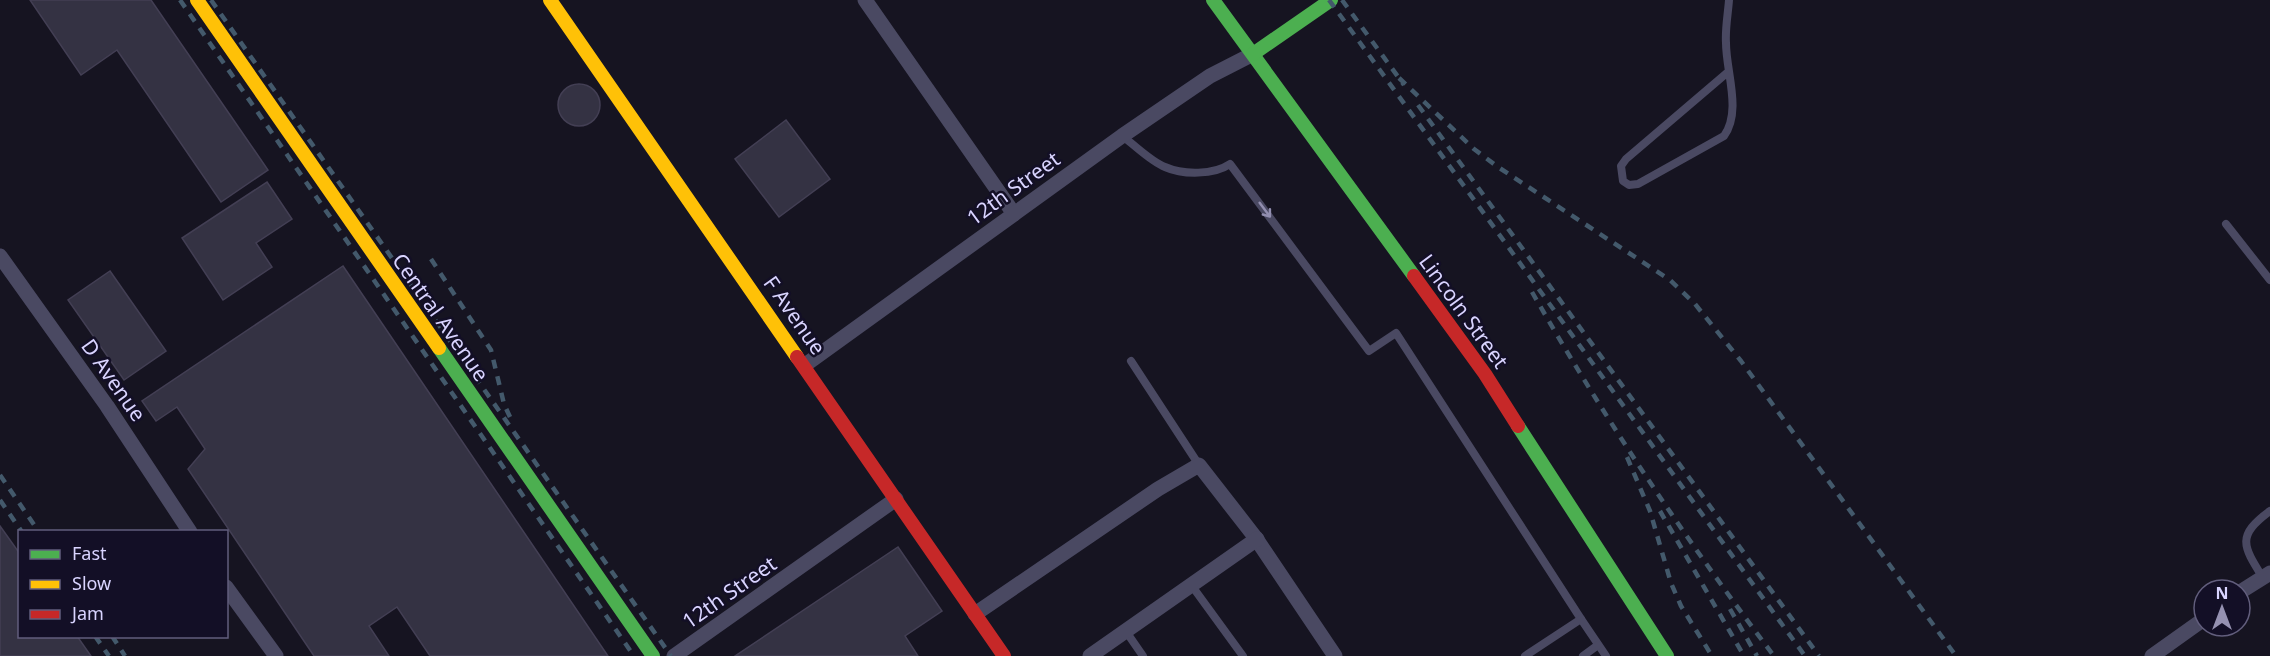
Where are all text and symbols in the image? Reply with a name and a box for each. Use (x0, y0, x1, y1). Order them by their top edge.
street label: 12th Street (961, 144, 1066, 231)
one-way arrow (1258, 202, 1271, 218)
street label: Central Avenue (386, 247, 496, 387)
street label: Lincoln Street (1413, 248, 1515, 374)
street label: F Avenue (758, 270, 832, 360)
street label: D Avenue (75, 333, 153, 427)
legend (18, 530, 228, 638)
text: Fast (72, 541, 107, 565)
street label: 12th Street (676, 549, 782, 635)
text: Slow (72, 571, 111, 595)
north arrow (2192, 578, 2252, 638)
text: N (2215, 582, 2229, 604)
text: Jam (70, 601, 104, 625)

